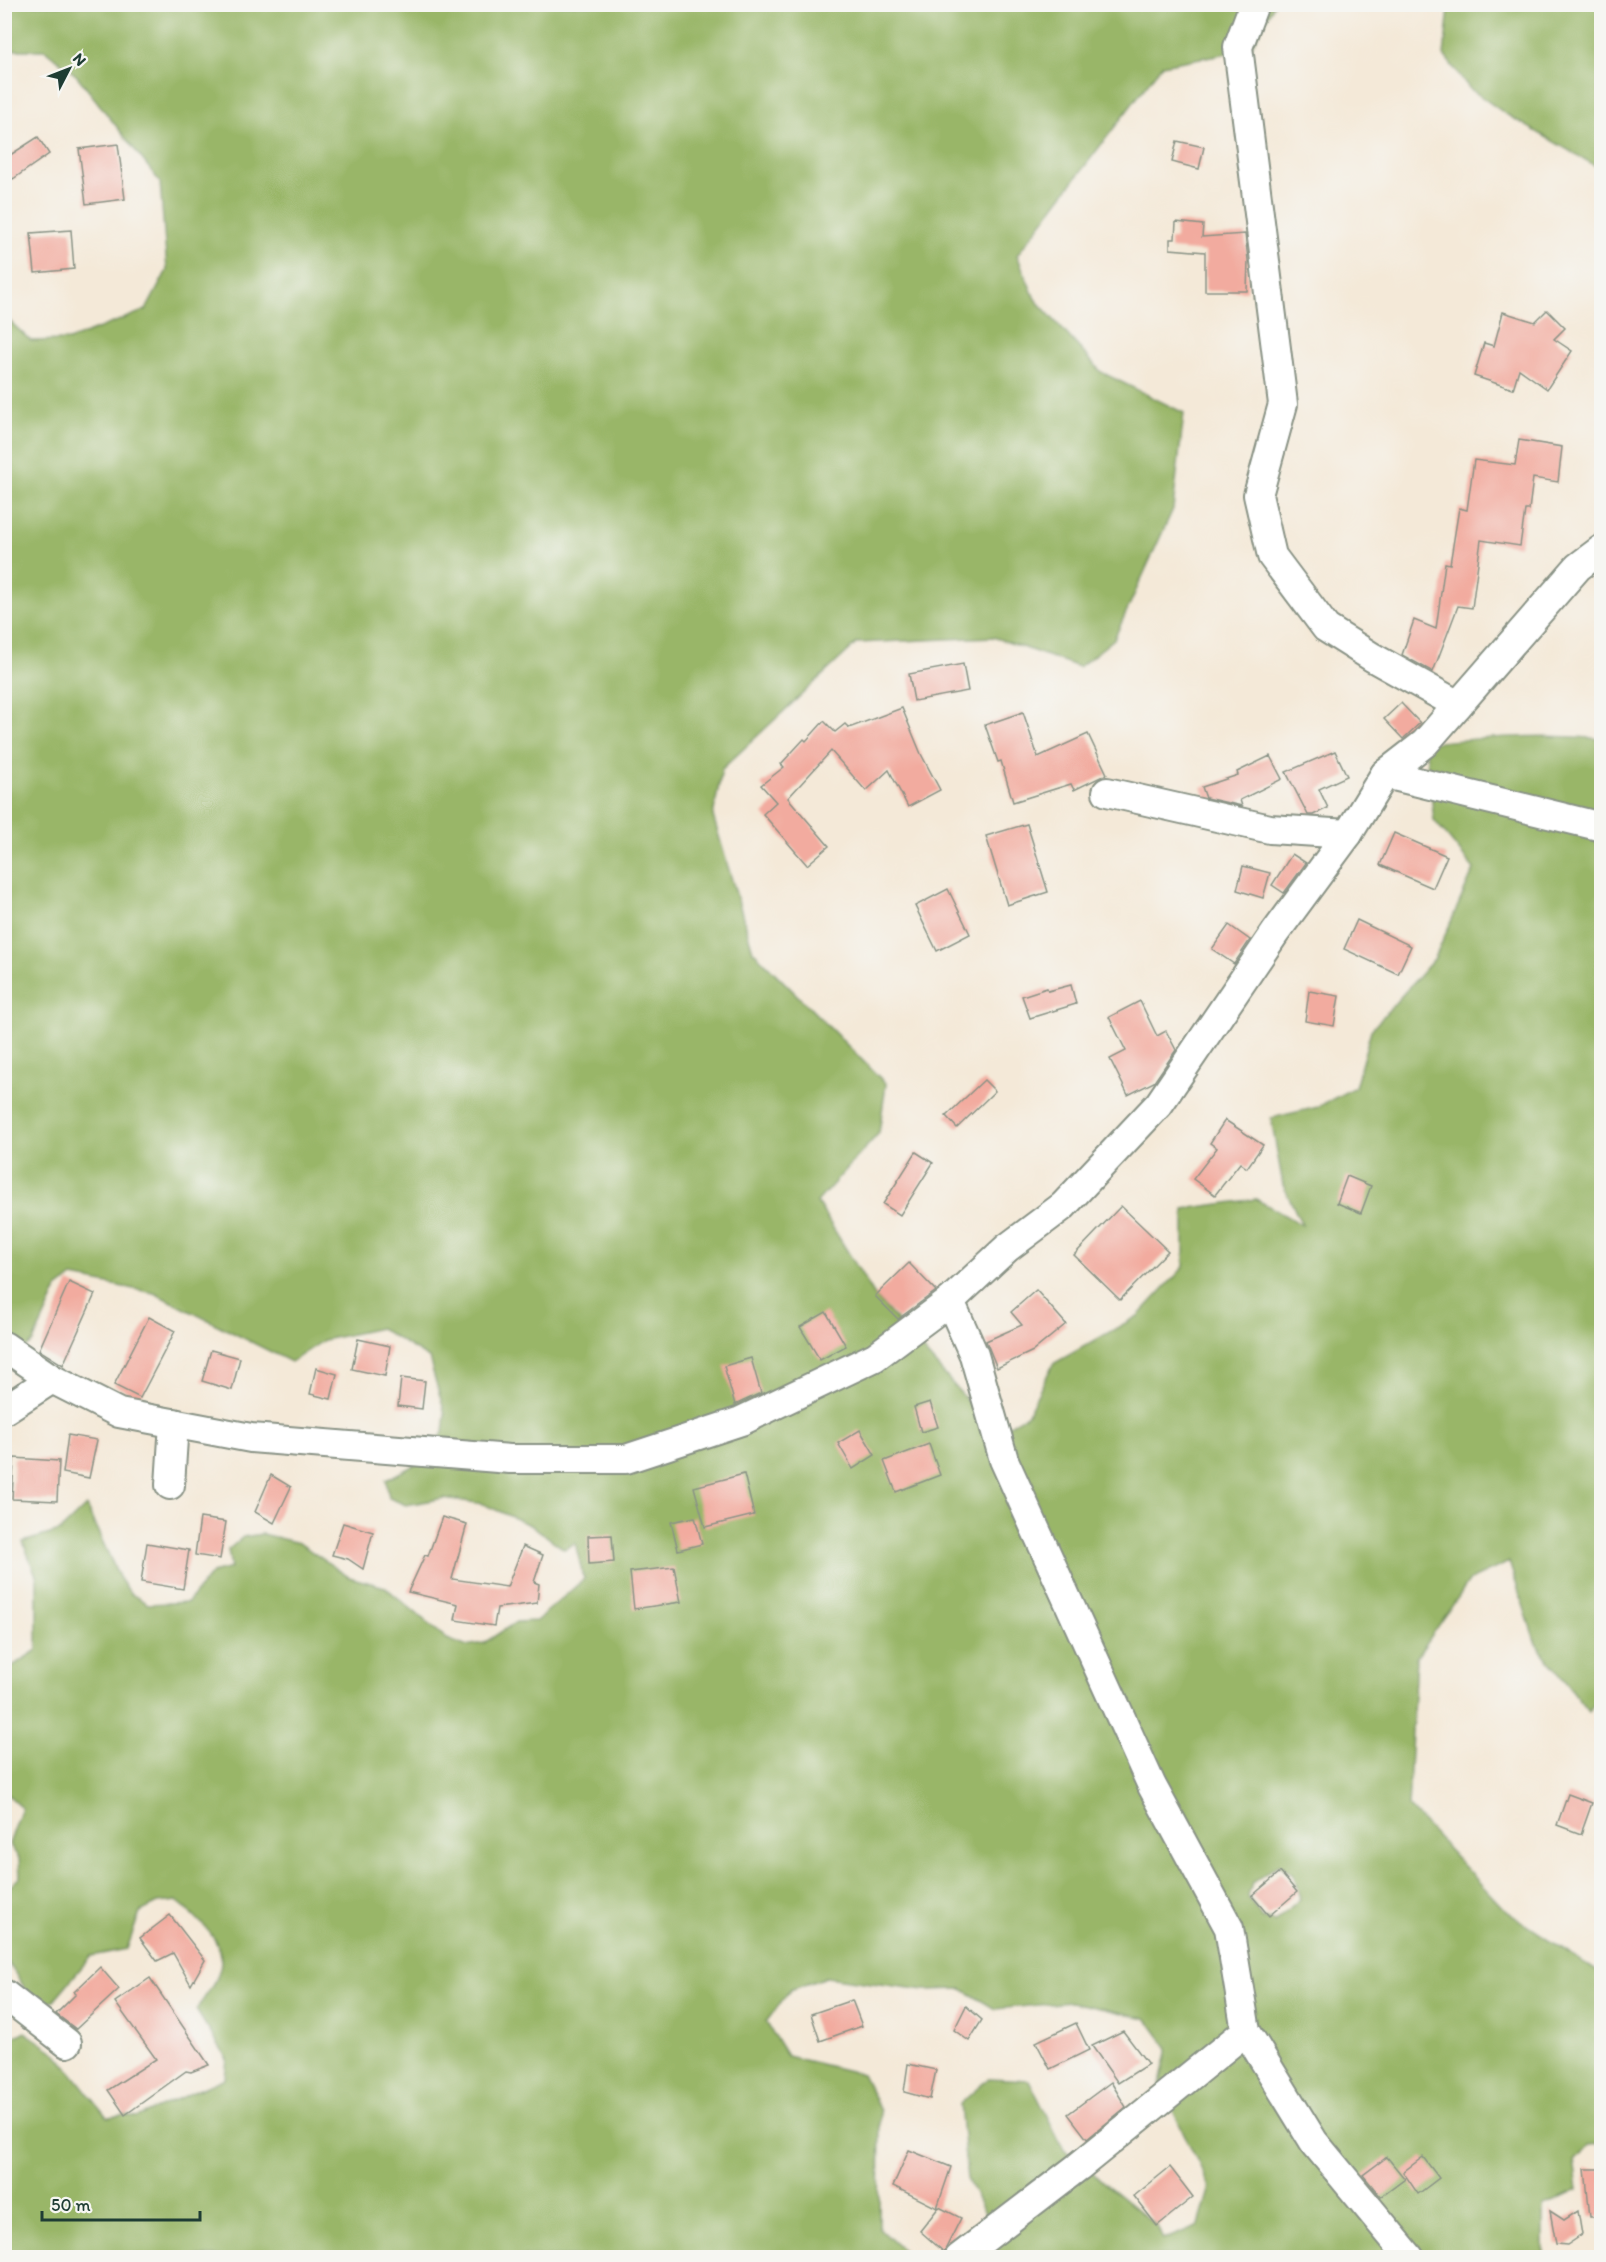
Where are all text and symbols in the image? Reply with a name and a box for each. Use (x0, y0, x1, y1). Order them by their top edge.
north arrow (39, 39, 99, 99)
text: N (69, 49, 90, 70)
scale bar (42, 2184, 200, 2222)
text: 50 m (51, 2194, 91, 2216)

